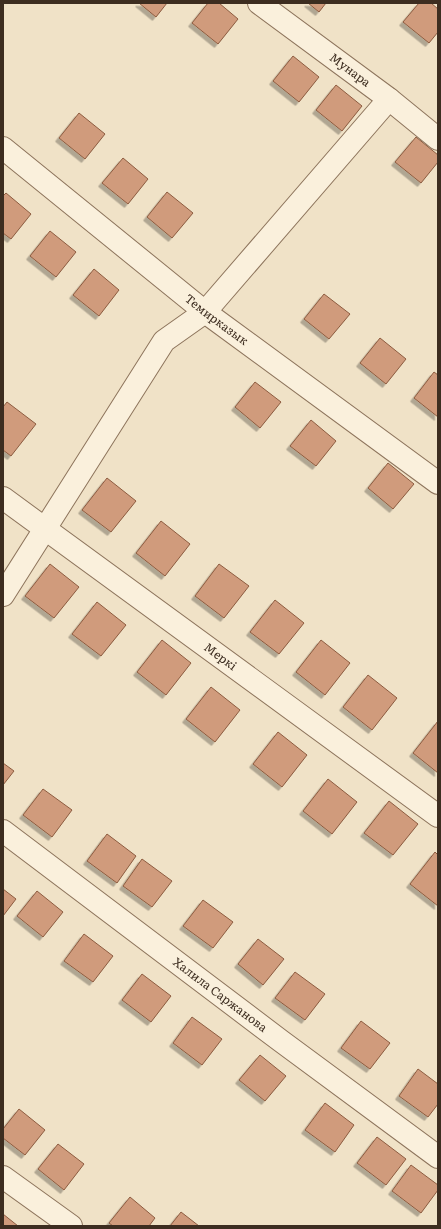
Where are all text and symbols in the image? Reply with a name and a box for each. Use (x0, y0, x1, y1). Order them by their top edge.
street label: Мунара (326, 48, 375, 91)
street label: Темирказык (181, 289, 253, 349)
street label: Меркі (201, 638, 241, 674)
street label: Халила Саржанова (170, 953, 272, 1036)

